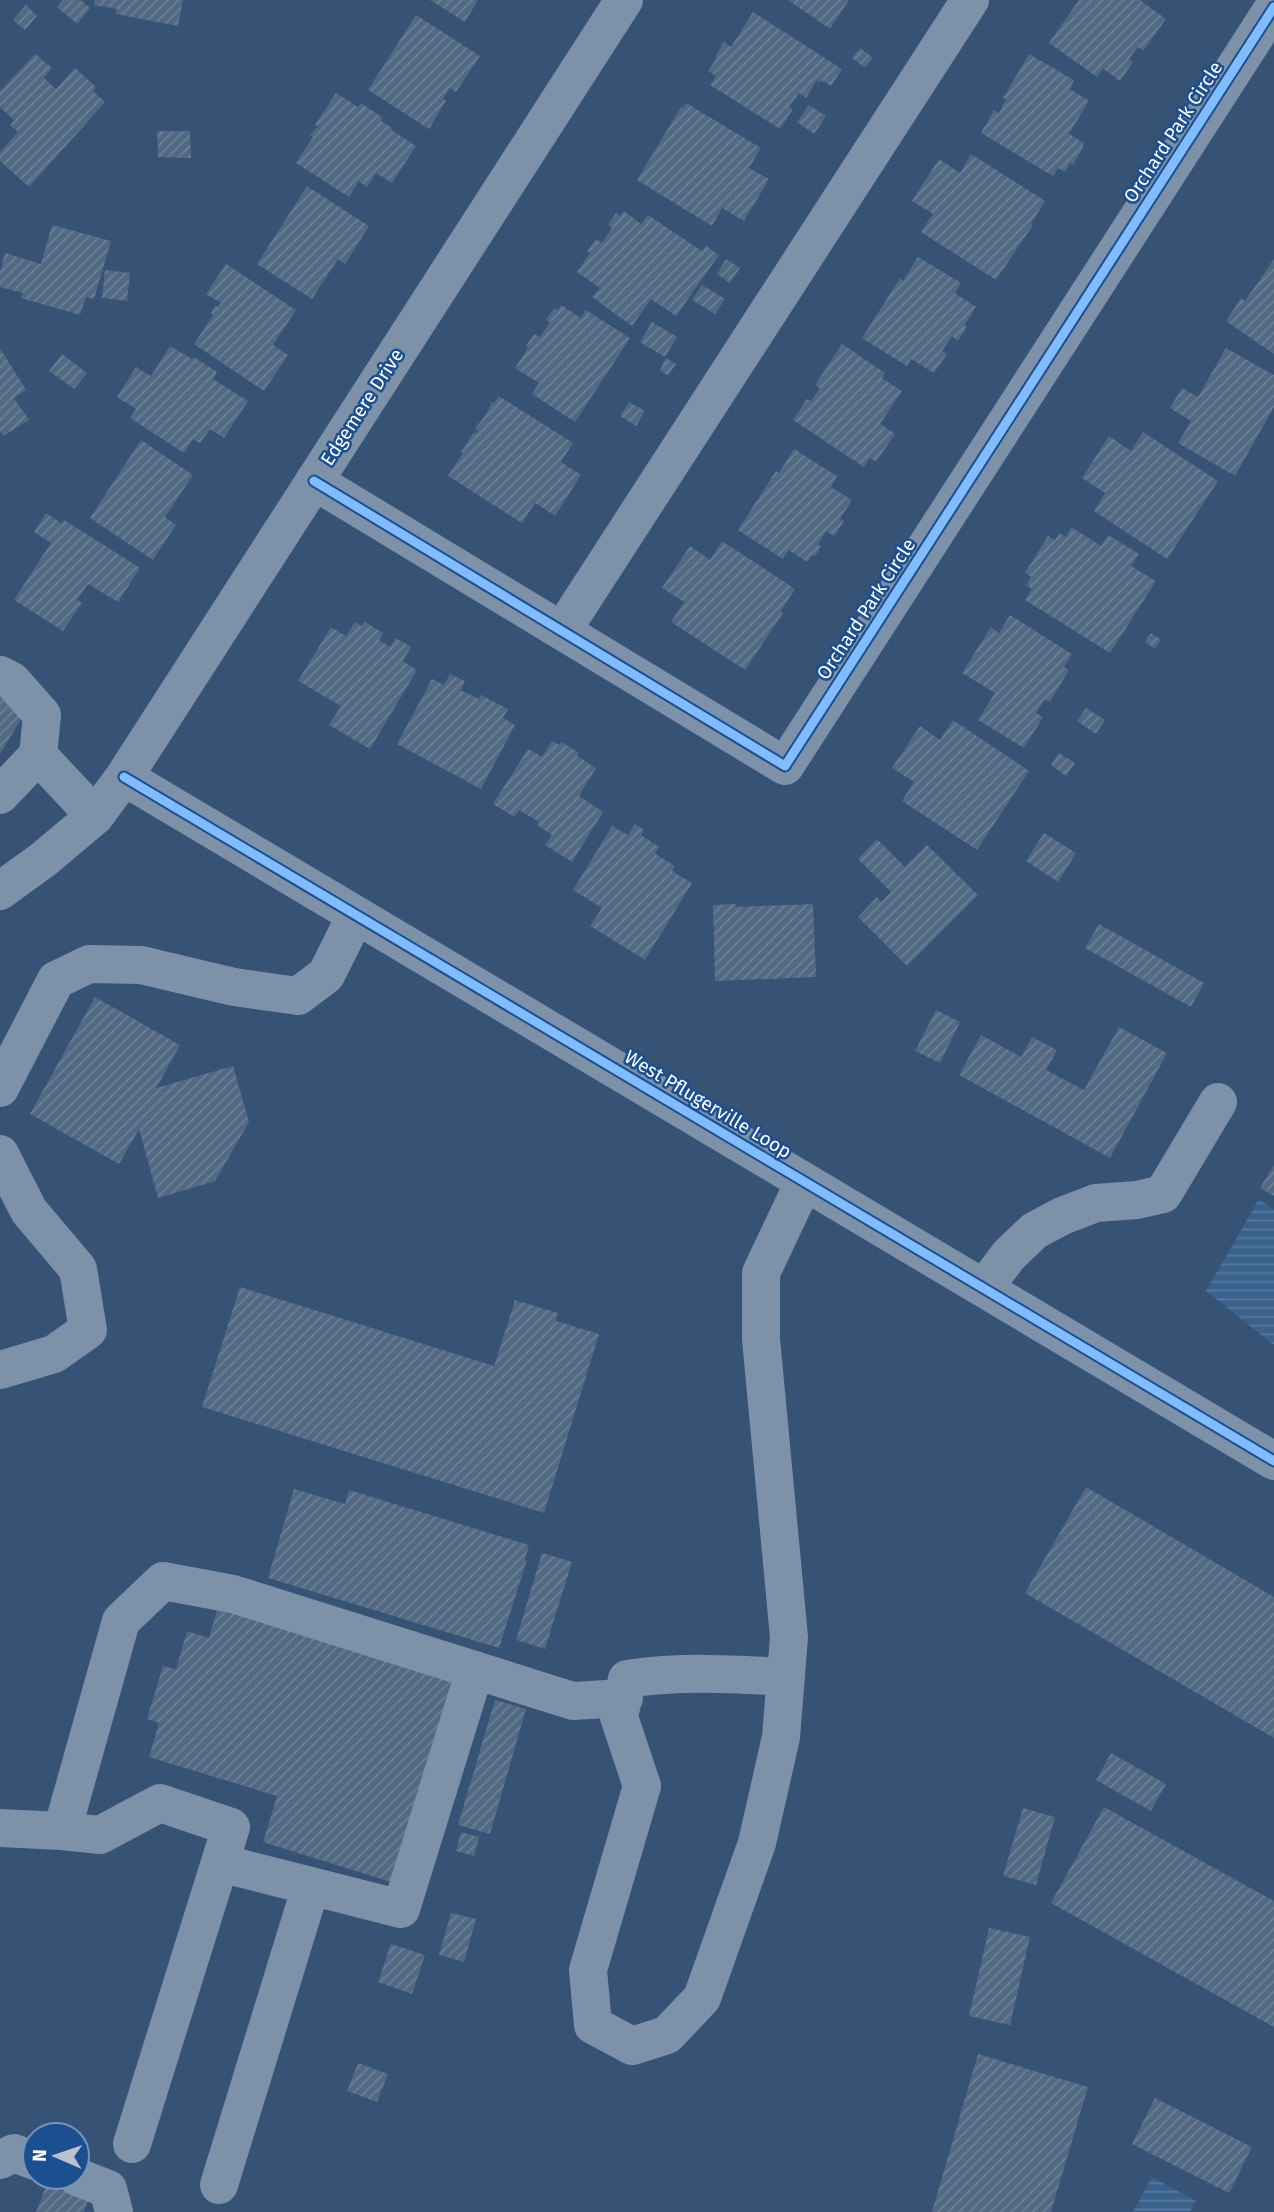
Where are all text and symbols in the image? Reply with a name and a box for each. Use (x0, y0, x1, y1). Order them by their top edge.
street label: Orchard Park Circle (1119, 57, 1227, 207)
street label: Edgemere Drive (316, 344, 408, 470)
street label: Orchard Park Circle (812, 534, 920, 684)
street label: West Pflugerville Loop (620, 1045, 796, 1163)
north arrow (21, 2121, 91, 2191)
text: N (28, 2149, 51, 2162)

